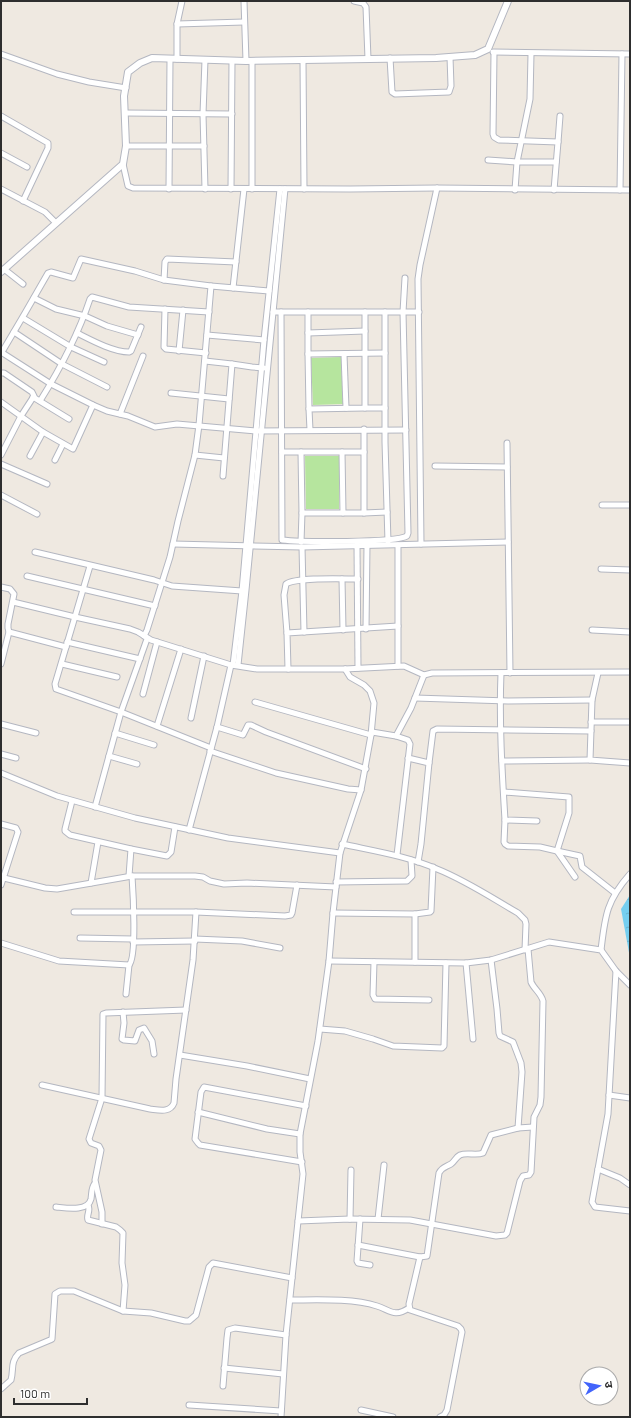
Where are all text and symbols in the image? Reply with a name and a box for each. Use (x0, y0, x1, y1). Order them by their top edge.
north arrow (579, 1366, 619, 1406)
scale bar (14, 1380, 87, 1406)
text: उ (602, 1380, 616, 1389)
text: 100 m (20, 1386, 50, 1400)

